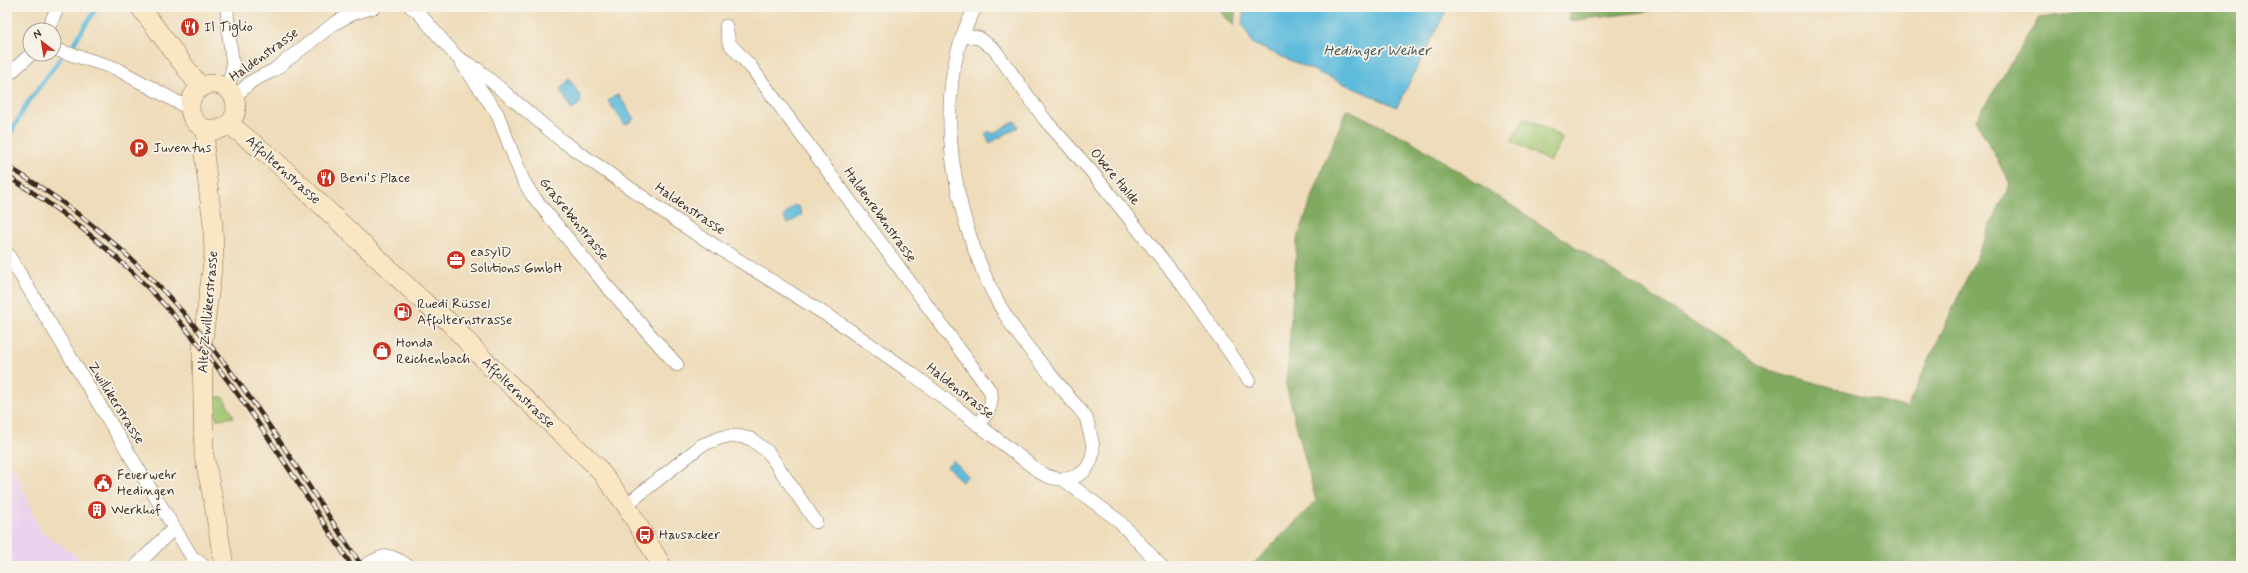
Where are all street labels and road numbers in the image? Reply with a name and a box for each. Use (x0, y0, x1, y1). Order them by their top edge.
street label: Haldenstrasse (226, 24, 302, 86)
street label: Affolternstrasse (240, 131, 324, 210)
street label: Obere Halde (1086, 145, 1144, 210)
street label: Haldenrebenstrasse (839, 164, 921, 266)
street label: Grasrebenstrasse (535, 174, 613, 264)
street label: Haldenstrasse (651, 179, 729, 239)
street label: Alte Zwillikerstrasse (194, 250, 222, 374)
street label: Affolternstrasse (476, 353, 558, 434)
street label: Zwillikerstrasse (83, 358, 149, 448)
street label: Haldenstrasse (922, 359, 998, 423)

